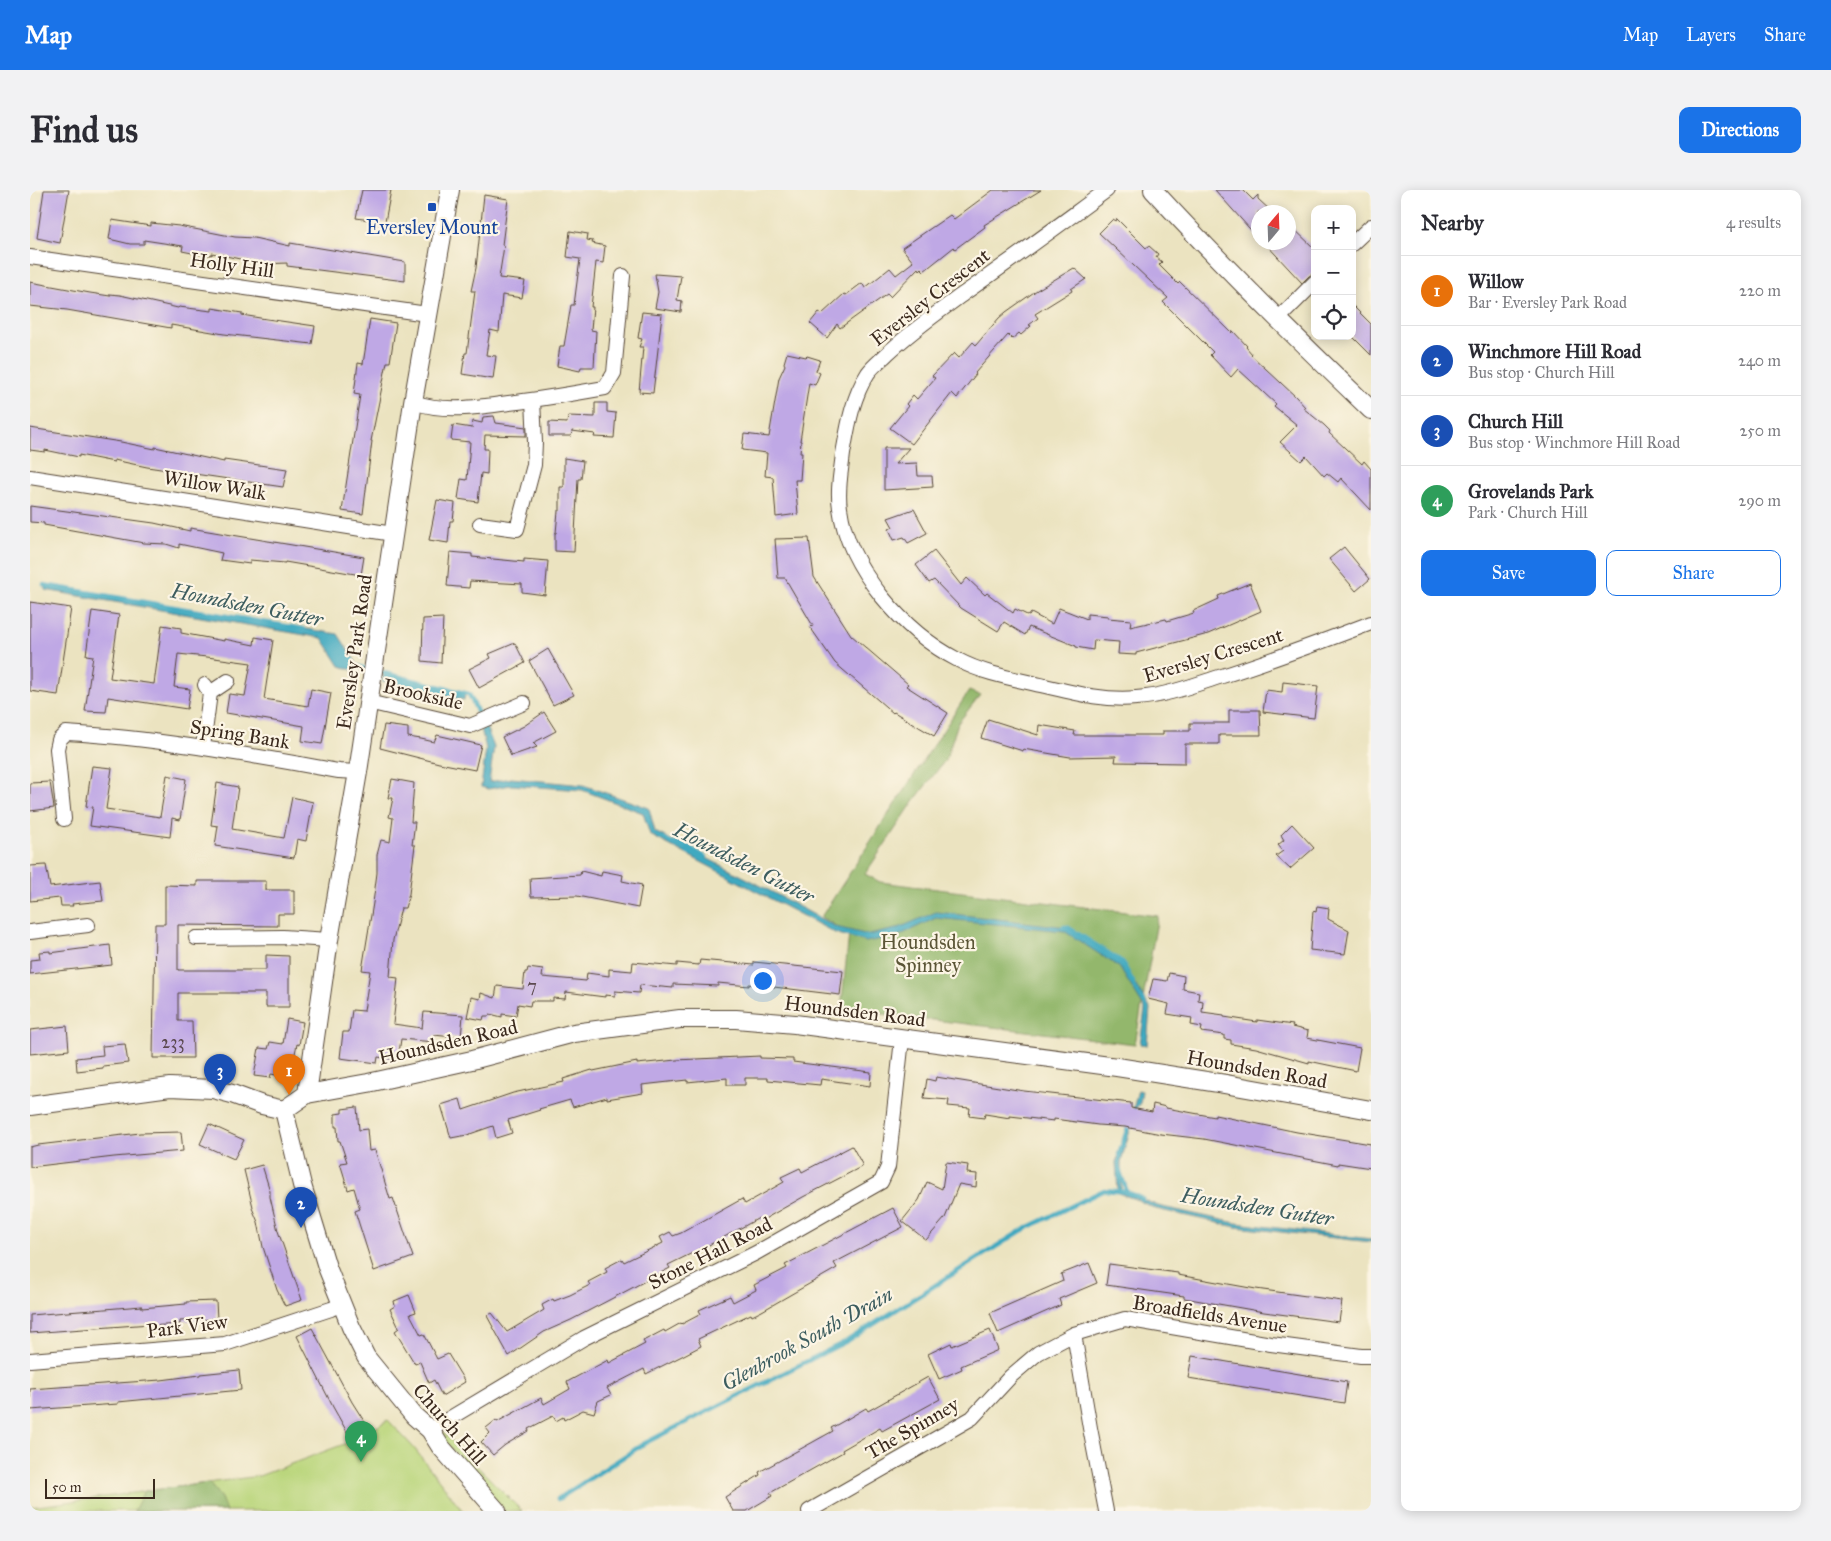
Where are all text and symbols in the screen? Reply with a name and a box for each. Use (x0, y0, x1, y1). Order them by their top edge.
text: Map (25, 20, 72, 50)
text: Map (1623, 24, 1658, 46)
text: Layers (1686, 24, 1736, 46)
text: Share (1764, 24, 1806, 46)
button: Directions (1679, 107, 1801, 153)
text: Find us (30, 109, 138, 152)
marker: Eversley Mount (426, 201, 438, 213)
north arrow (1251, 205, 1296, 250)
map controls (1311, 205, 1356, 340)
button: + (1311, 205, 1356, 250)
text: Nearby (1421, 210, 1484, 236)
text: 4 results (1726, 213, 1781, 232)
place label: Eversley Mount (366, 215, 498, 239)
street label: Eversley Crescent (866, 243, 994, 351)
street label: Holly Hill (188, 247, 276, 283)
button: − (1311, 250, 1356, 295)
text: Willow (1468, 270, 1524, 293)
text: 1 (1434, 281, 1440, 300)
text: 220 m (1739, 281, 1781, 300)
text: Bar · Eversley Park Road (1468, 293, 1627, 312)
button: locate (1311, 295, 1356, 340)
text: Winchmore Hill Road (1468, 340, 1641, 363)
text: 2 (1433, 351, 1441, 370)
text: 240 m (1738, 351, 1781, 370)
text: Bus stop · Church Hill (1468, 363, 1615, 382)
text: Church Hill (1468, 410, 1563, 433)
text: 3 (1434, 421, 1440, 440)
text: 250 m (1740, 421, 1781, 440)
text: Bus stop · Winchmore Hill Road (1468, 433, 1680, 452)
street label: Willow Walk (162, 465, 269, 505)
text: Grovelands Park (1468, 480, 1594, 503)
text: 4 (1433, 491, 1441, 510)
text: 290 m (1738, 491, 1781, 510)
text: Park · Church Hill (1468, 503, 1587, 522)
button: Save (1421, 550, 1596, 596)
button: Share (1606, 550, 1781, 596)
street label: Eversley Park Road (331, 573, 377, 731)
water label: Houndsden Gutter (168, 577, 326, 633)
street label: Eversley Crescent (1140, 622, 1286, 688)
street label: Brookside (381, 673, 465, 715)
street label: Spring Bank (188, 714, 292, 755)
water label: Houndsden Gutter (668, 816, 820, 910)
park label: Houndsden Spinney (880, 930, 976, 977)
your location (750, 968, 776, 994)
house number: 7 (527, 975, 537, 997)
street label: Houndsden Road (783, 990, 927, 1032)
street label: Houndsden Road (376, 1014, 520, 1070)
house number: 233 (161, 1031, 185, 1053)
street label: Houndsden Road (1185, 1045, 1329, 1093)
pin: 3 (204, 1054, 236, 1095)
pin: 1 (273, 1054, 305, 1095)
water label: Houndsden Gutter (1178, 1182, 1337, 1232)
pin: 2 (285, 1187, 317, 1228)
street label: Stone Hall Road (644, 1211, 776, 1295)
water label: Glenbrook South Drain (717, 1281, 897, 1397)
street label: Broadfields Avenue (1131, 1290, 1289, 1338)
street label: Park View (145, 1309, 230, 1343)
street label: Church Hill (408, 1378, 492, 1470)
street label: The Spinney (861, 1391, 963, 1464)
pin: 4 (345, 1421, 377, 1462)
scale bar (45, 1476, 155, 1499)
text: 50 m (52, 1479, 81, 1496)

